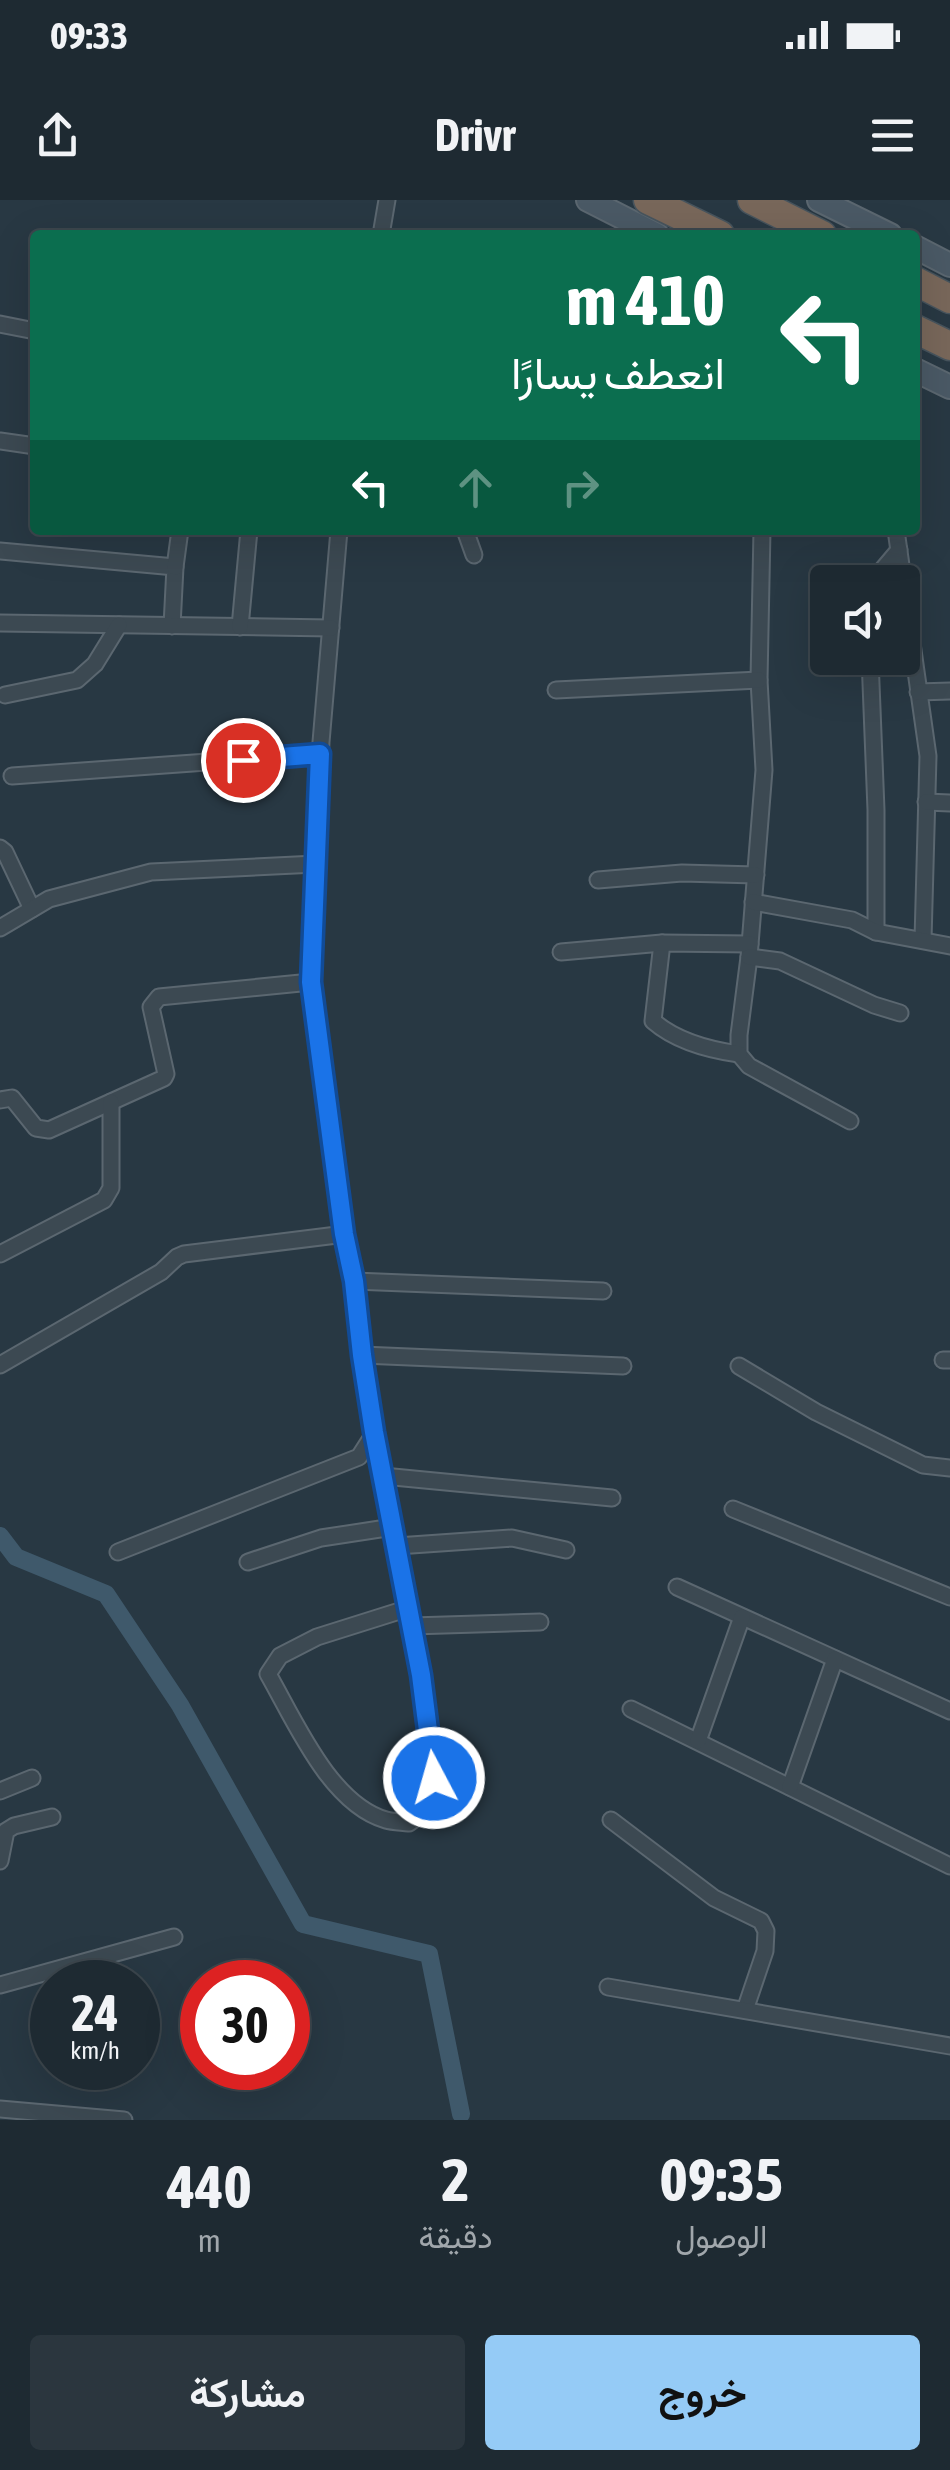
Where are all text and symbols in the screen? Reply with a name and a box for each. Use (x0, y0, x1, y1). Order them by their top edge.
text: 09:33 (50, 14, 128, 57)
icon: share (30, 108, 85, 163)
icon: menu (865, 108, 920, 163)
text: Drivr (435, 109, 515, 161)
text: 410 m (566, 260, 725, 340)
icon: left (760, 270, 890, 400)
text: انعطف يسارًا (511, 347, 725, 399)
icon: left (343, 460, 398, 515)
icon: ahead (448, 460, 503, 515)
icon: right (553, 460, 608, 515)
map controls (810, 565, 920, 675)
button: sound (810, 565, 920, 675)
pin (201, 718, 286, 803)
icon: arrive (216, 733, 271, 788)
position arrow (382, 1726, 486, 1830)
speed limit sign: 30 (180, 1960, 310, 2090)
text: 24 (71, 1984, 118, 2042)
text: km/h (70, 2036, 120, 2064)
text: 2 (441, 2145, 470, 2214)
text: 09:35 (660, 2145, 783, 2214)
text: 440 (167, 2152, 252, 2221)
text: دقيقة (419, 2218, 493, 2255)
text: الوصول (675, 2218, 767, 2255)
text: m (198, 2222, 221, 2259)
button: مشاركة (30, 2335, 465, 2450)
button: خروج (485, 2335, 920, 2450)

